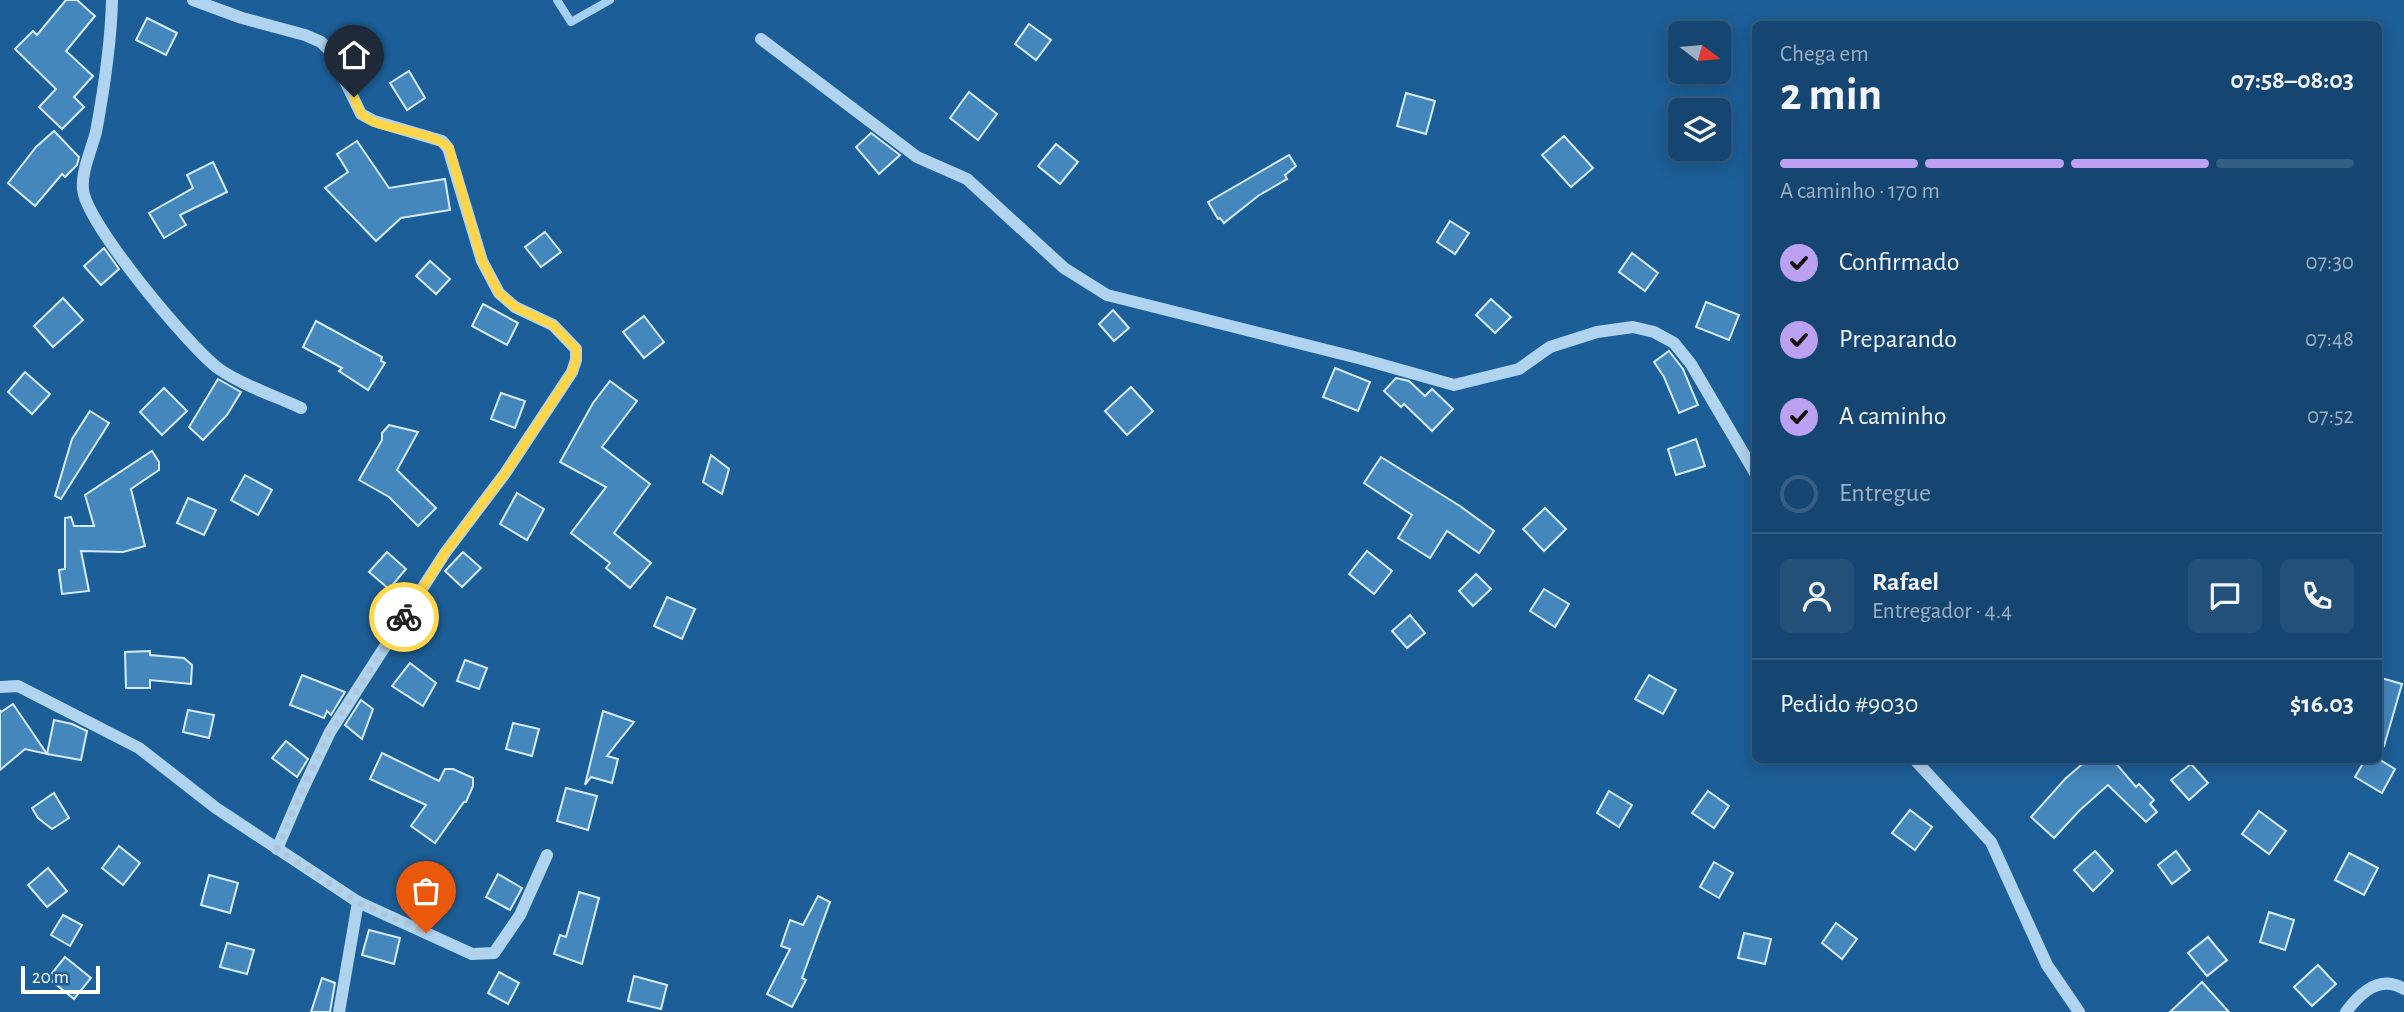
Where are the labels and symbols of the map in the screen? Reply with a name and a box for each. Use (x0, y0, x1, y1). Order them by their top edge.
north arrow (1668, 21, 1731, 84)
pin (324, 25, 384, 97)
courier (369, 582, 439, 652)
pin (396, 861, 456, 933)
scale bar (21, 963, 100, 995)

